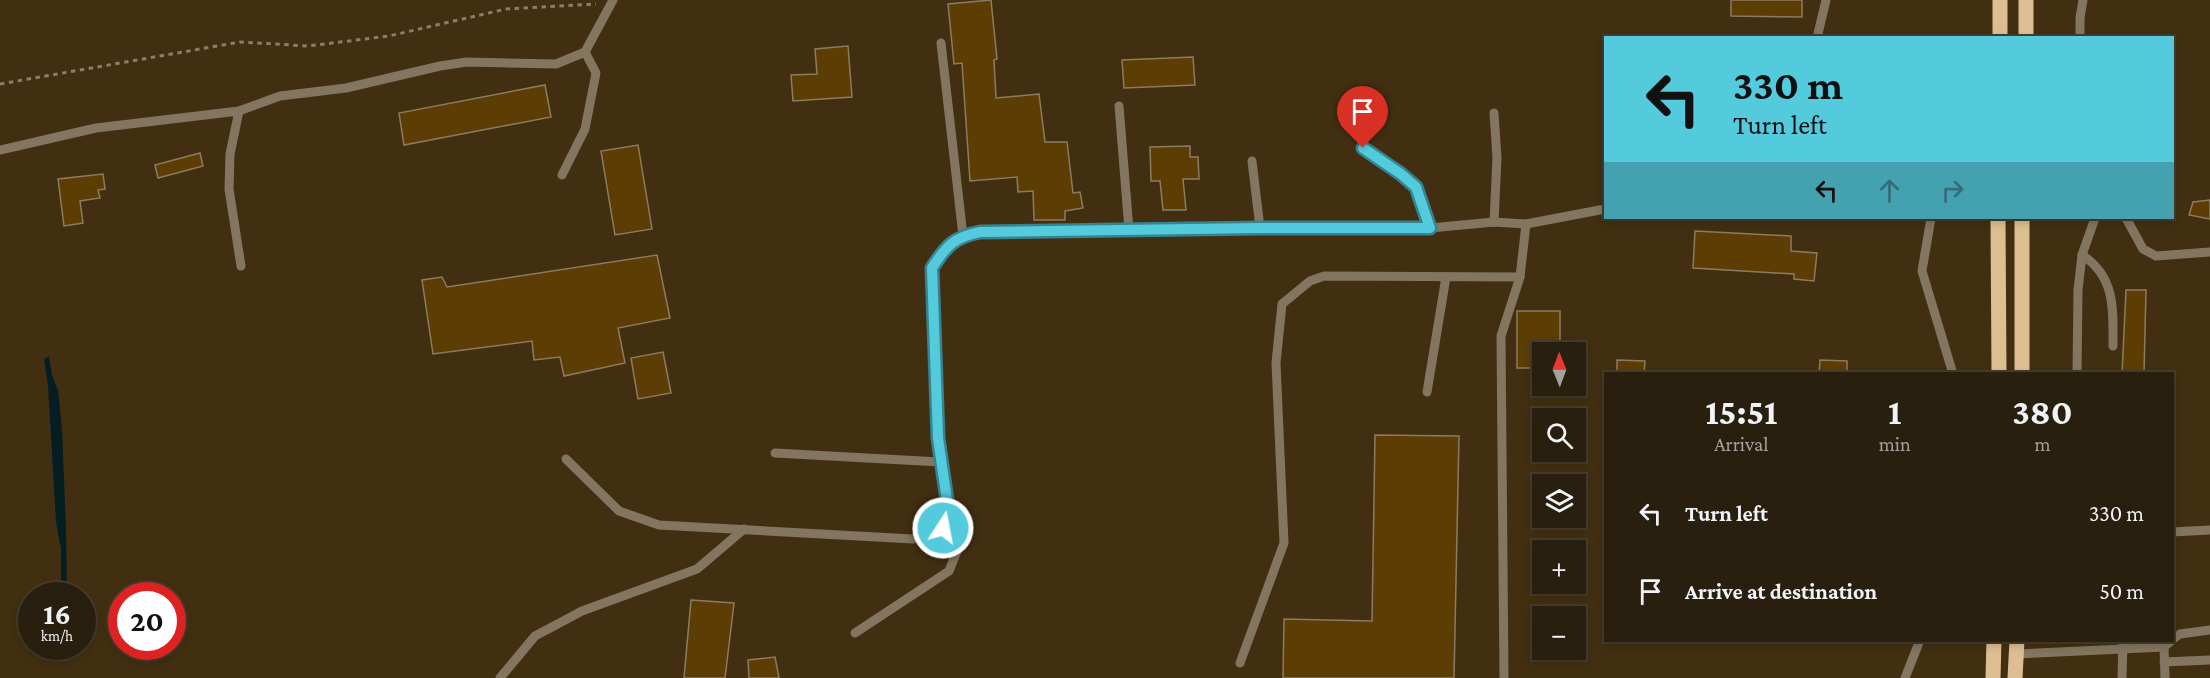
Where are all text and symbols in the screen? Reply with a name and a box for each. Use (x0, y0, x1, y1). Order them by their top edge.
icon: left (1634, 60, 1712, 138)
text: 330 m (1733, 61, 1843, 108)
pin (1337, 86, 1388, 148)
icon: arrive (1346, 95, 1379, 128)
text: Turn left (1733, 110, 1827, 140)
icon: left (1810, 174, 1843, 207)
icon: ahead (1873, 174, 1906, 207)
icon: right (1936, 174, 1969, 207)
north arrow (1532, 342, 1586, 396)
map controls (1532, 342, 1586, 660)
text: 15:51 (1705, 392, 1777, 432)
text: 1 (1888, 392, 1902, 432)
text: 380 (2012, 392, 2073, 432)
button: search (1532, 408, 1586, 462)
text: Arrival (1714, 433, 1769, 455)
text: min (1879, 433, 1911, 455)
text: m (2034, 433, 2050, 455)
button: layers (1532, 474, 1586, 528)
position arrow (911, 496, 975, 560)
icon: left (1634, 497, 1667, 530)
text: Turn left (1685, 501, 1768, 526)
text: 330 m (2089, 501, 2144, 526)
button: + (1532, 540, 1586, 594)
icon: arrive (1634, 575, 1667, 608)
text: Arrive at destination (1685, 579, 1877, 604)
text: 50 m (2099, 579, 2144, 604)
speed limit sign: 20 (108, 582, 186, 660)
text: 16 (43, 597, 71, 630)
button: − (1532, 606, 1586, 660)
text: km/h (41, 628, 73, 644)

